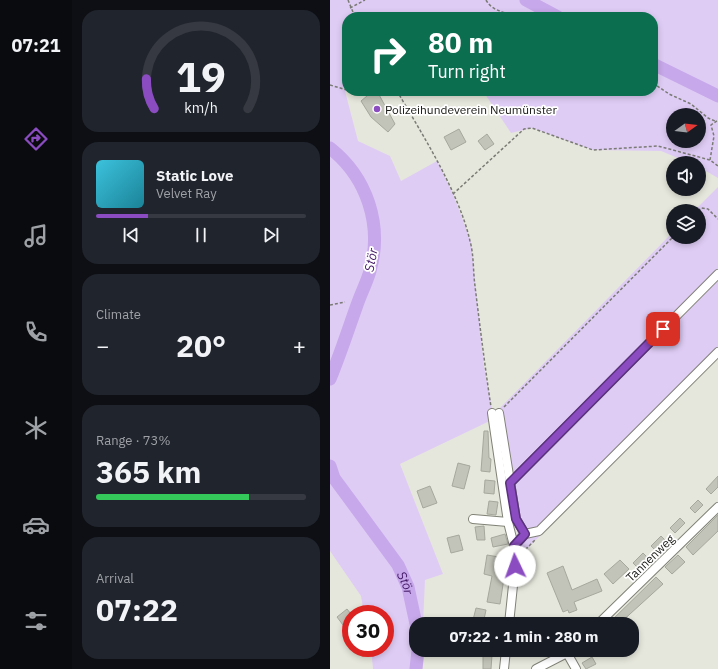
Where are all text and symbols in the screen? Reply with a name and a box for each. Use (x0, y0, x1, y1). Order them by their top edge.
text: 80 m (428, 24, 493, 61)
icon: right (362, 28, 414, 80)
text: 07:21 (11, 34, 61, 57)
text: 19 (176, 49, 226, 103)
text: Turn right (428, 60, 506, 83)
text: km/h (184, 97, 218, 116)
place label: Polizeihundeverein Neumünster (385, 102, 557, 117)
marker: Polizeihundeverein Neumünster (372, 104, 382, 114)
north arrow (666, 108, 706, 148)
map controls (666, 108, 706, 244)
icon: directions (22, 125, 50, 153)
button: sound (666, 156, 706, 196)
text: Static Love (156, 166, 233, 185)
text: Velvet Ray (156, 185, 217, 202)
button: layers (666, 204, 706, 244)
icon: music (22, 222, 50, 250)
icon: previous (120, 224, 142, 246)
icon: pause (190, 224, 212, 246)
icon: next (260, 224, 282, 246)
water label: Stör (360, 246, 382, 273)
text: Climate (96, 306, 141, 323)
pin (646, 312, 680, 346)
icon: phone (22, 318, 50, 346)
icon: arrive (652, 318, 674, 340)
text: 20° (176, 326, 226, 365)
text: − (96, 331, 109, 360)
text: + (293, 331, 306, 360)
icon: climate (22, 414, 50, 442)
text: Range · 73% (96, 432, 170, 449)
text: 365 km (96, 452, 201, 491)
icon: car (22, 511, 50, 539)
street label: Tannenweg (623, 531, 678, 585)
position arrow (494, 545, 536, 587)
water label: Stör (393, 568, 418, 597)
text: Arrival (96, 570, 134, 587)
text: 07:22 (96, 590, 178, 629)
speed limit sign: 30 (342, 605, 394, 657)
icon: filters (22, 607, 50, 635)
text: 07:22 · 1 min · 280 m (450, 627, 598, 646)

